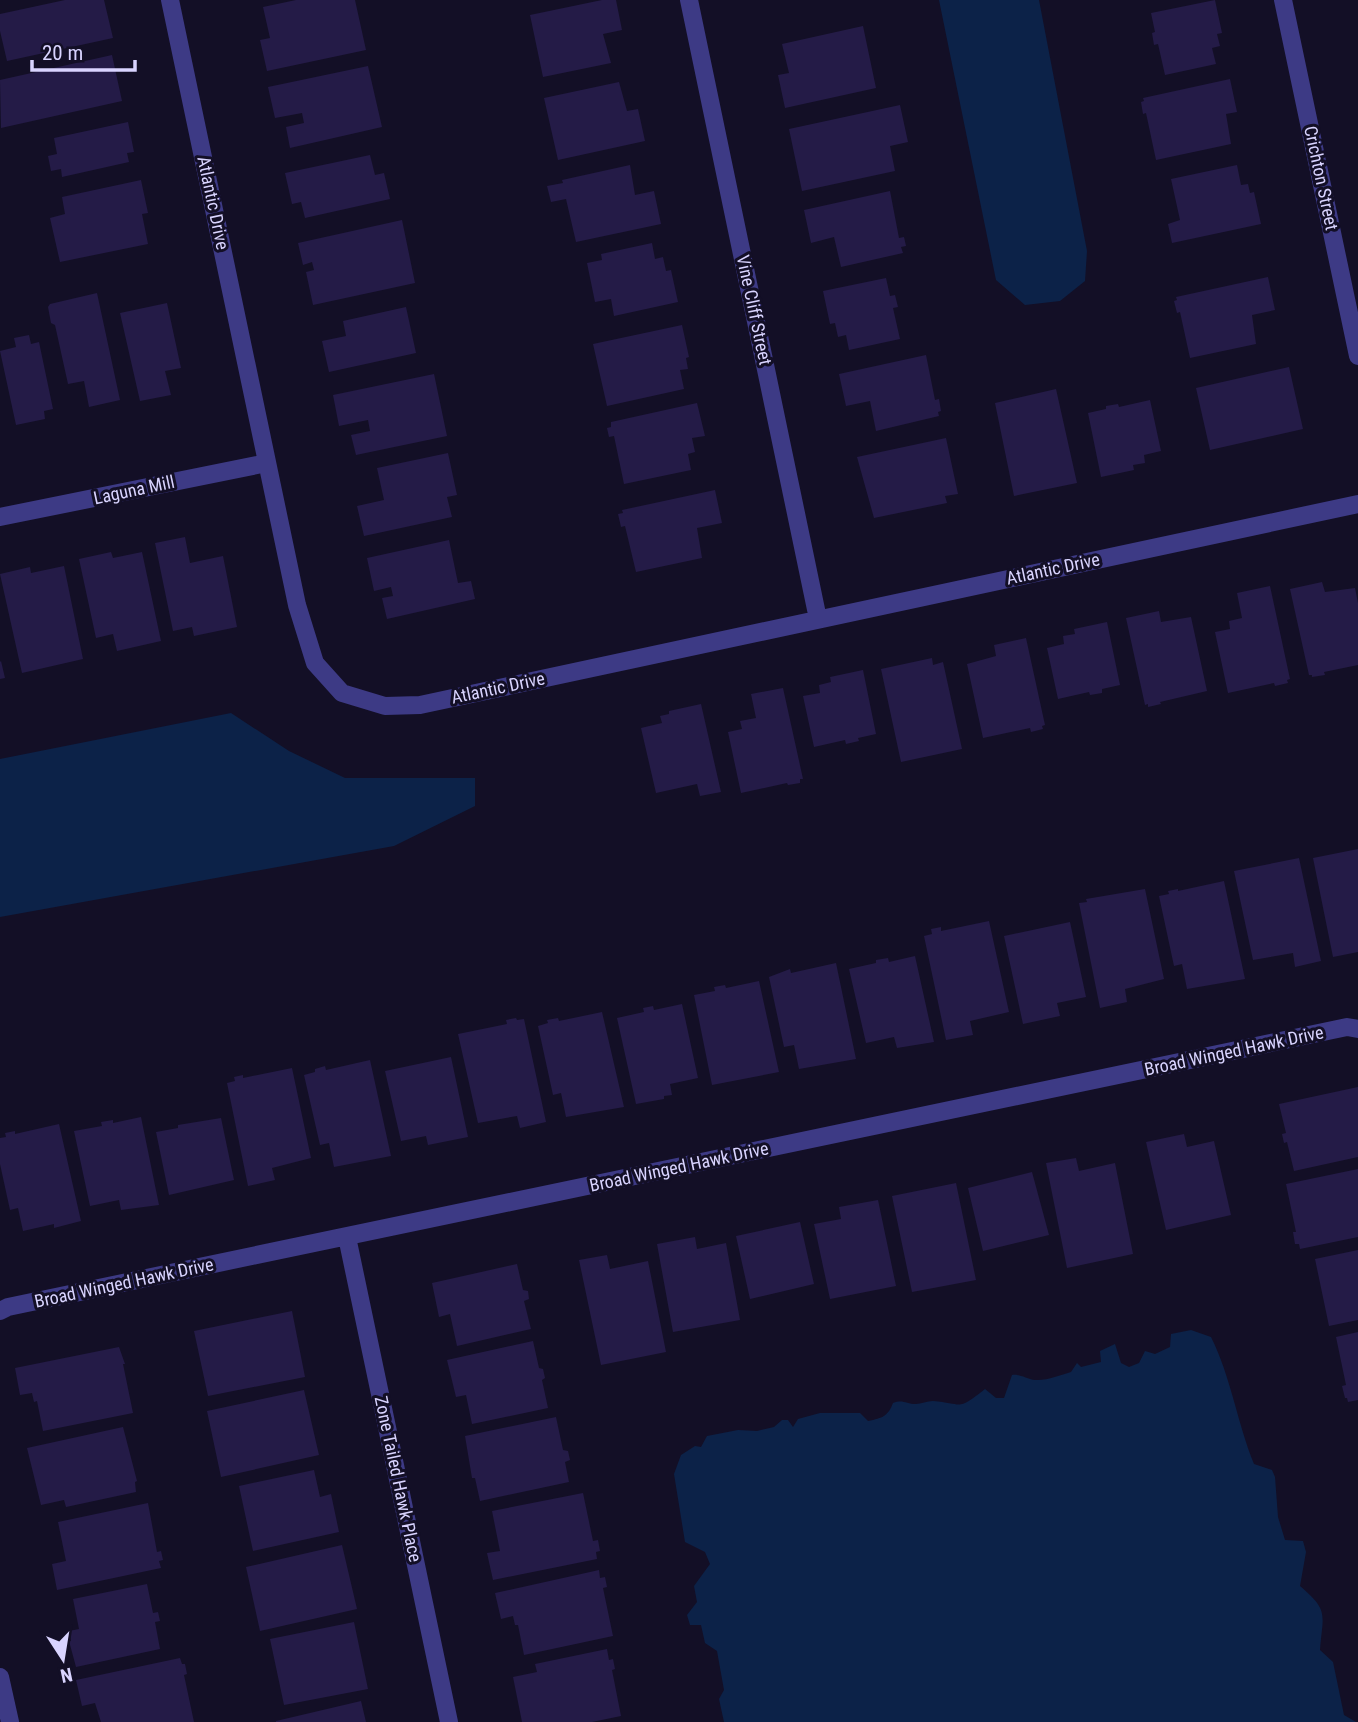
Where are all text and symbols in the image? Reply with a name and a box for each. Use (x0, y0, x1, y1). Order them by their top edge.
scale bar (32, 28, 135, 72)
text: 20 m (42, 41, 83, 65)
street label: Crichton Street (1300, 124, 1343, 232)
street label: Atlantic Drive (193, 154, 234, 251)
street label: Vine Cliff Street (733, 253, 776, 367)
street label: Laguna Mill (91, 471, 176, 508)
street label: Atlantic Drive (1004, 548, 1101, 589)
street label: Atlantic Drive (449, 667, 546, 708)
street label: Broad Winged Hawk Drive (1142, 1021, 1325, 1080)
street label: Broad Winged Hawk Drive (587, 1137, 770, 1196)
street label: Broad Winged Hawk Drive (32, 1253, 215, 1312)
street label: Zone Tailed Hawk Place (371, 1394, 426, 1564)
north arrow (28, 1624, 98, 1694)
text: N (58, 1663, 75, 1688)

